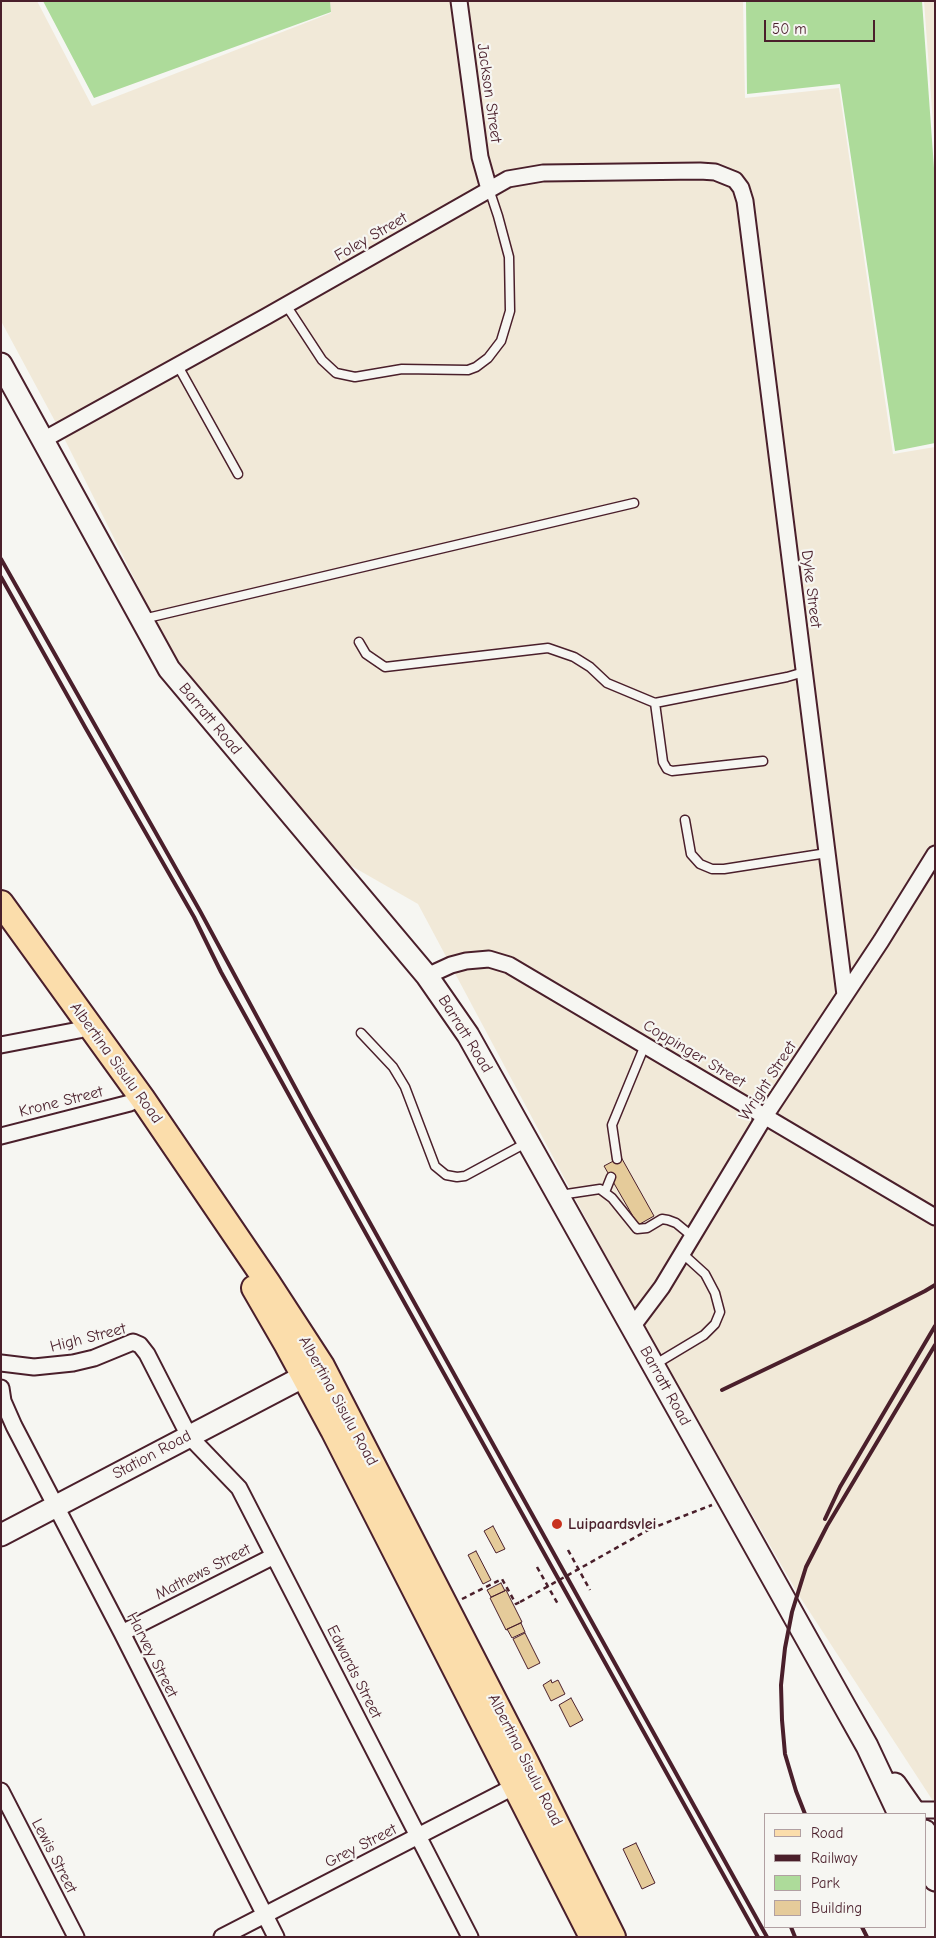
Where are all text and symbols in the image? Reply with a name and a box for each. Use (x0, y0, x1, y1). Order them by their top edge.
scale bar (766, 10, 877, 42)
text: 50 m (772, 20, 807, 38)
street label: Jackson Street (473, 42, 505, 144)
street label: Foley Street (331, 208, 411, 266)
street label: Dyke Street (797, 549, 825, 629)
street label: Barratt Road (174, 679, 246, 759)
street label: Barratt Road (434, 992, 496, 1076)
street label: Albertina Sisulu Road (66, 999, 166, 1127)
street label: Coppinger Street (639, 1016, 749, 1092)
street label: Wright Street (735, 1038, 801, 1124)
street label: Krone Street (17, 1082, 105, 1122)
street label: High Street (48, 1319, 128, 1357)
street label: Albertina Sisulu Road (294, 1333, 382, 1469)
street label: Barratt Road (635, 1343, 695, 1429)
street label: Station Road (109, 1426, 195, 1484)
place label: Luipaardsvlei (568, 1514, 656, 1534)
marker: Luipaardsvlei (550, 1517, 564, 1531)
street label: Mathews Street (152, 1540, 254, 1604)
street label: Harvey Street (122, 1609, 182, 1701)
street label: Edwards Street (322, 1622, 386, 1722)
street label: Albertina Sisulu Road (483, 1691, 567, 1829)
legend (764, 1813, 926, 1928)
street label: Lewis Street (27, 1816, 81, 1896)
street label: Grey Street (322, 1820, 400, 1872)
text: Road (811, 1824, 843, 1842)
text: Railway (811, 1849, 857, 1867)
text: Park (811, 1874, 840, 1892)
text: Building (811, 1899, 862, 1917)

